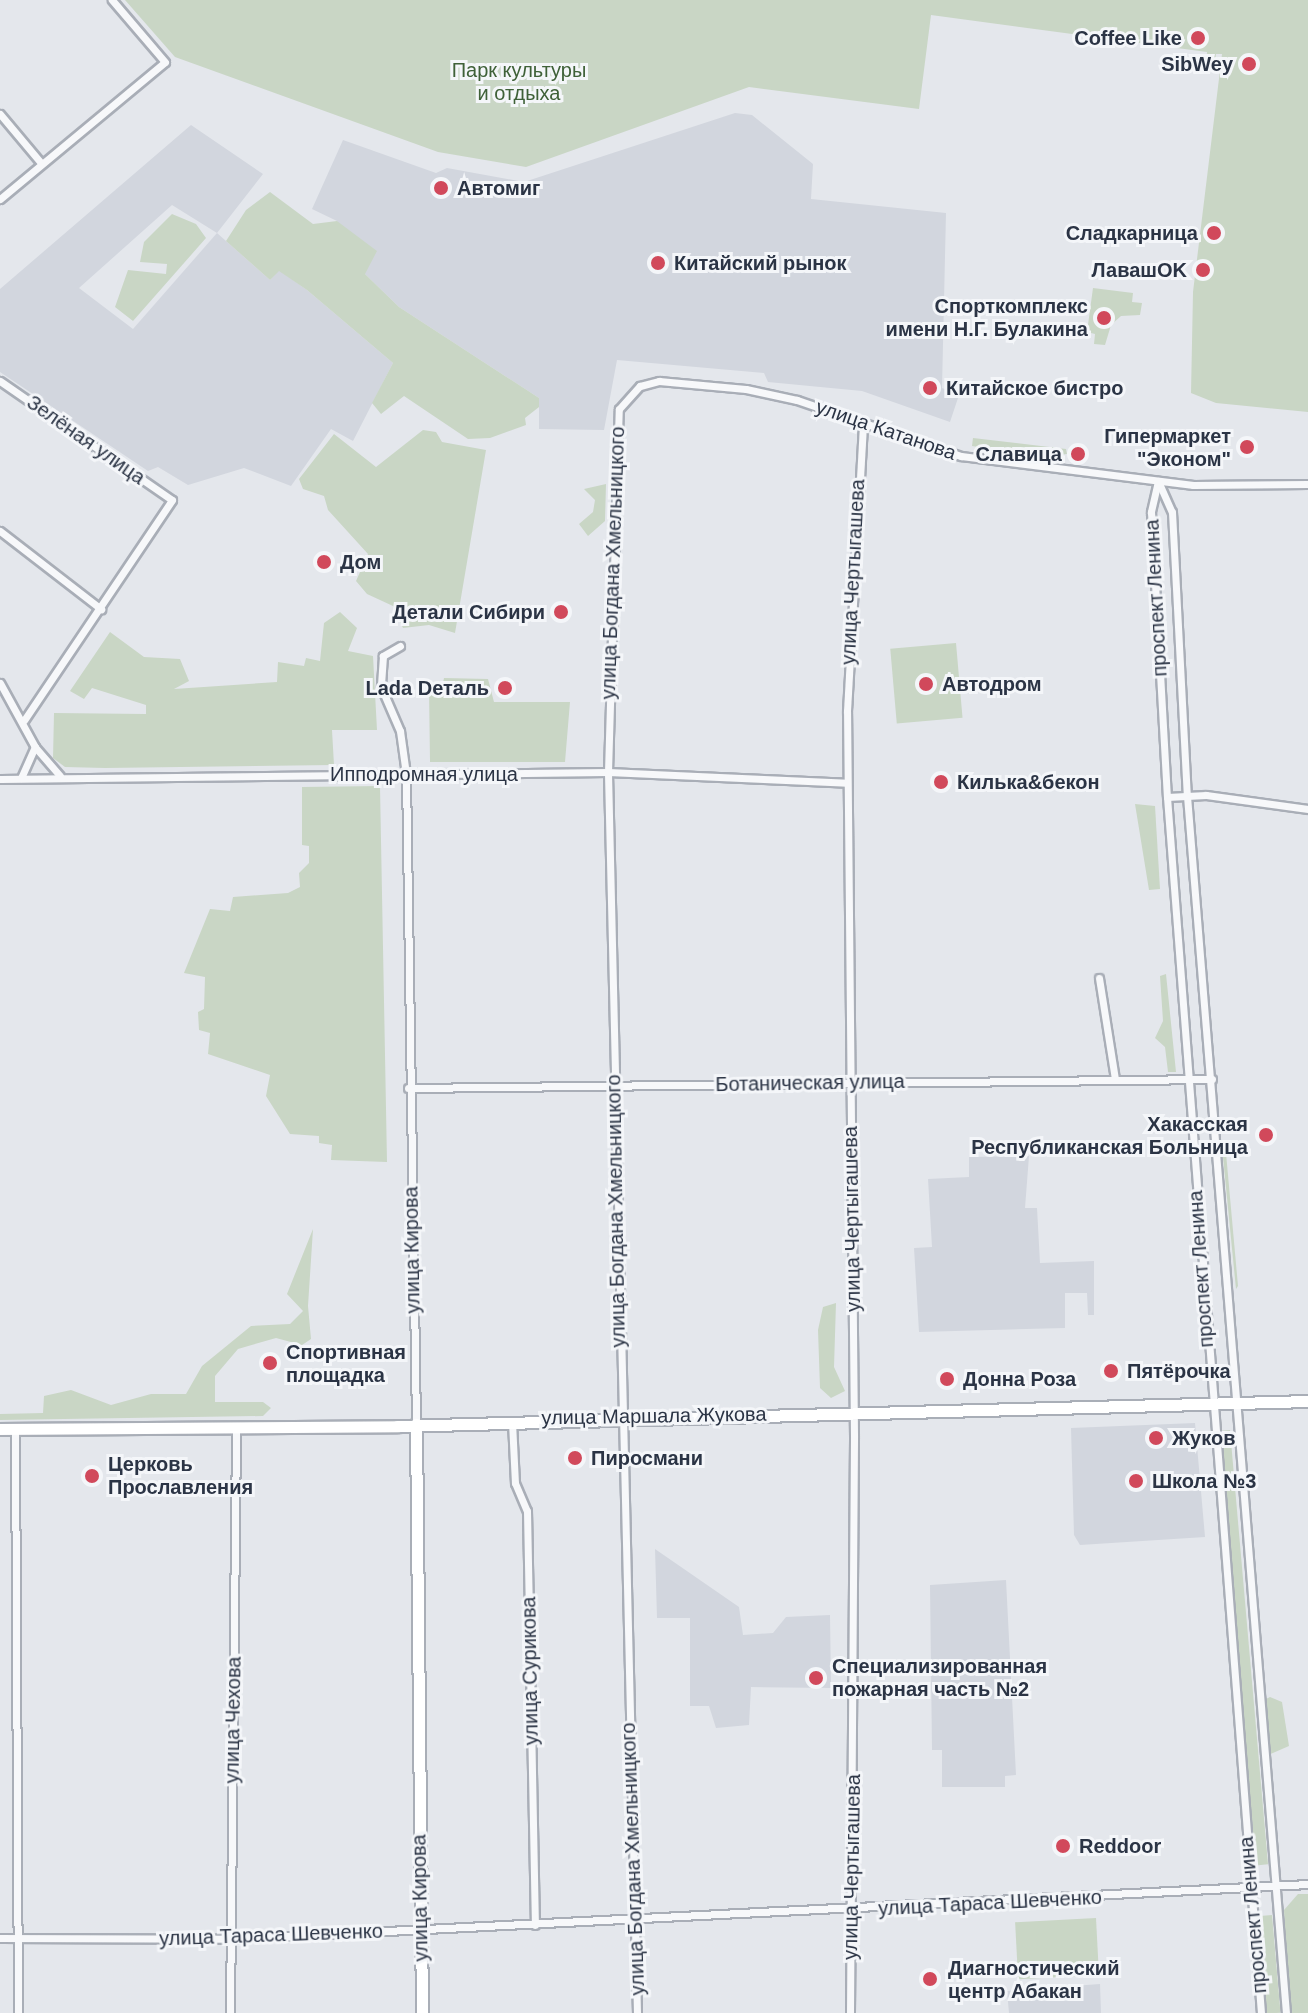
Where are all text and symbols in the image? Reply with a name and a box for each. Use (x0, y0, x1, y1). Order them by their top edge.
place label: Coffee Like (1074, 26, 1182, 50)
marker: Coffee Like (1189, 29, 1207, 47)
place label: SibWey (1161, 52, 1233, 76)
marker: SibWey (1240, 55, 1258, 73)
park label: Парк культуры и отдыха (452, 59, 586, 106)
place label: Автомиг (457, 176, 540, 200)
marker: Автомиг (432, 179, 450, 197)
place label: Сладкарница (1066, 221, 1198, 245)
marker: Сладкарница (1205, 224, 1223, 242)
place label: Китайский рынок (674, 251, 847, 275)
marker: Китайский рынок (649, 254, 667, 272)
place label: ЛавашOK (1092, 258, 1187, 282)
marker: ЛавашOK (1194, 261, 1212, 279)
place label: Спорткомплекс имени Н.Г. Булакина (886, 294, 1088, 341)
marker: Спорткомплекс имени Н.Г. Булакина (1095, 309, 1113, 327)
place label: Китайское бистро (946, 376, 1123, 400)
marker: Китайское бистро (921, 379, 939, 397)
street label: Зелёная улица (22, 390, 150, 490)
street label: улица Катанова (813, 395, 959, 465)
place label: Гипермаркет "Эконом" (1104, 424, 1231, 471)
street label: улица Богдана Хмельницкого (596, 426, 630, 700)
marker: Гипермаркет "Эконом" (1238, 438, 1256, 456)
place label: Славица (975, 442, 1062, 466)
marker: Славица (1069, 445, 1087, 463)
street label: улица Чертыгашева (836, 479, 870, 665)
street label: проспект Ленина (1140, 519, 1172, 677)
place label: Дом (340, 550, 381, 574)
marker: Дом (315, 553, 333, 571)
place label: Детали Сибири (392, 600, 545, 624)
marker: Детали Сибири (552, 603, 570, 621)
place label: Автодром (942, 672, 1042, 696)
marker: Автодром (917, 675, 935, 693)
place label: Lada Dеталь (366, 676, 489, 700)
marker: Lada Dеталь (496, 679, 514, 697)
street label: Ипподромная улица (330, 762, 518, 786)
place label: Килька&бекон (957, 770, 1100, 794)
marker: Килька&бекон (932, 773, 950, 791)
street label: Ботаническая улица (715, 1069, 905, 1097)
street label: улица Богдана Хмельницкого (602, 1074, 630, 1348)
place label: Хакасская Республиканская Больница (971, 1112, 1248, 1159)
marker: Хакасская Республиканская Больница (1255, 1124, 1277, 1146)
street label: улица Чертыгашева (838, 1126, 866, 1312)
street label: улица Кирова (399, 1186, 425, 1314)
street label: проспект Ленина (1184, 1190, 1218, 1348)
place label: Спортивная площадка (286, 1340, 406, 1387)
marker: Спортивная площадка (261, 1354, 279, 1372)
place label: Пятёрочка (1127, 1359, 1231, 1383)
marker: Пятёрочка (1102, 1362, 1120, 1380)
place label: Донна Роза (963, 1367, 1076, 1391)
marker: Донна Роза (938, 1370, 956, 1388)
street label: улица Маршала Жукова (541, 1402, 767, 1430)
place label: Жуков (1172, 1426, 1235, 1450)
marker: Жуков (1147, 1429, 1165, 1447)
place label: Пиросмани (591, 1446, 703, 1470)
marker: Пиросмани (566, 1449, 584, 1467)
place label: Церковь Прославления (108, 1452, 253, 1499)
marker: Церковь Прославления (83, 1467, 101, 1485)
place label: Школа №3 (1152, 1469, 1256, 1493)
marker: Школа №3 (1127, 1472, 1145, 1490)
street label: улица Сурикова (517, 1596, 543, 1746)
place label: Специализированная пожарная часть №2 (832, 1654, 1047, 1701)
street label: улица Чехова (220, 1656, 246, 1784)
marker: Специализированная пожарная часть №2 (807, 1669, 825, 1687)
street label: улица Богдана Хмельницкого (616, 1722, 650, 1996)
street label: улица Чертыгашева (838, 1774, 866, 1960)
street label: улица Кирова (407, 1834, 433, 1962)
place label: Reddoor (1079, 1834, 1161, 1858)
street label: проспект Ленина (1234, 1836, 1272, 1994)
marker: Reddoor (1054, 1837, 1072, 1855)
street label: улица Тараса Шевченко (878, 1885, 1102, 1921)
street label: улица Тараса Шевченко (159, 1919, 383, 1951)
place label: Диагностический центр Абакан (948, 1956, 1119, 2003)
marker: Диагностический центр Абакан (919, 1968, 941, 1990)

